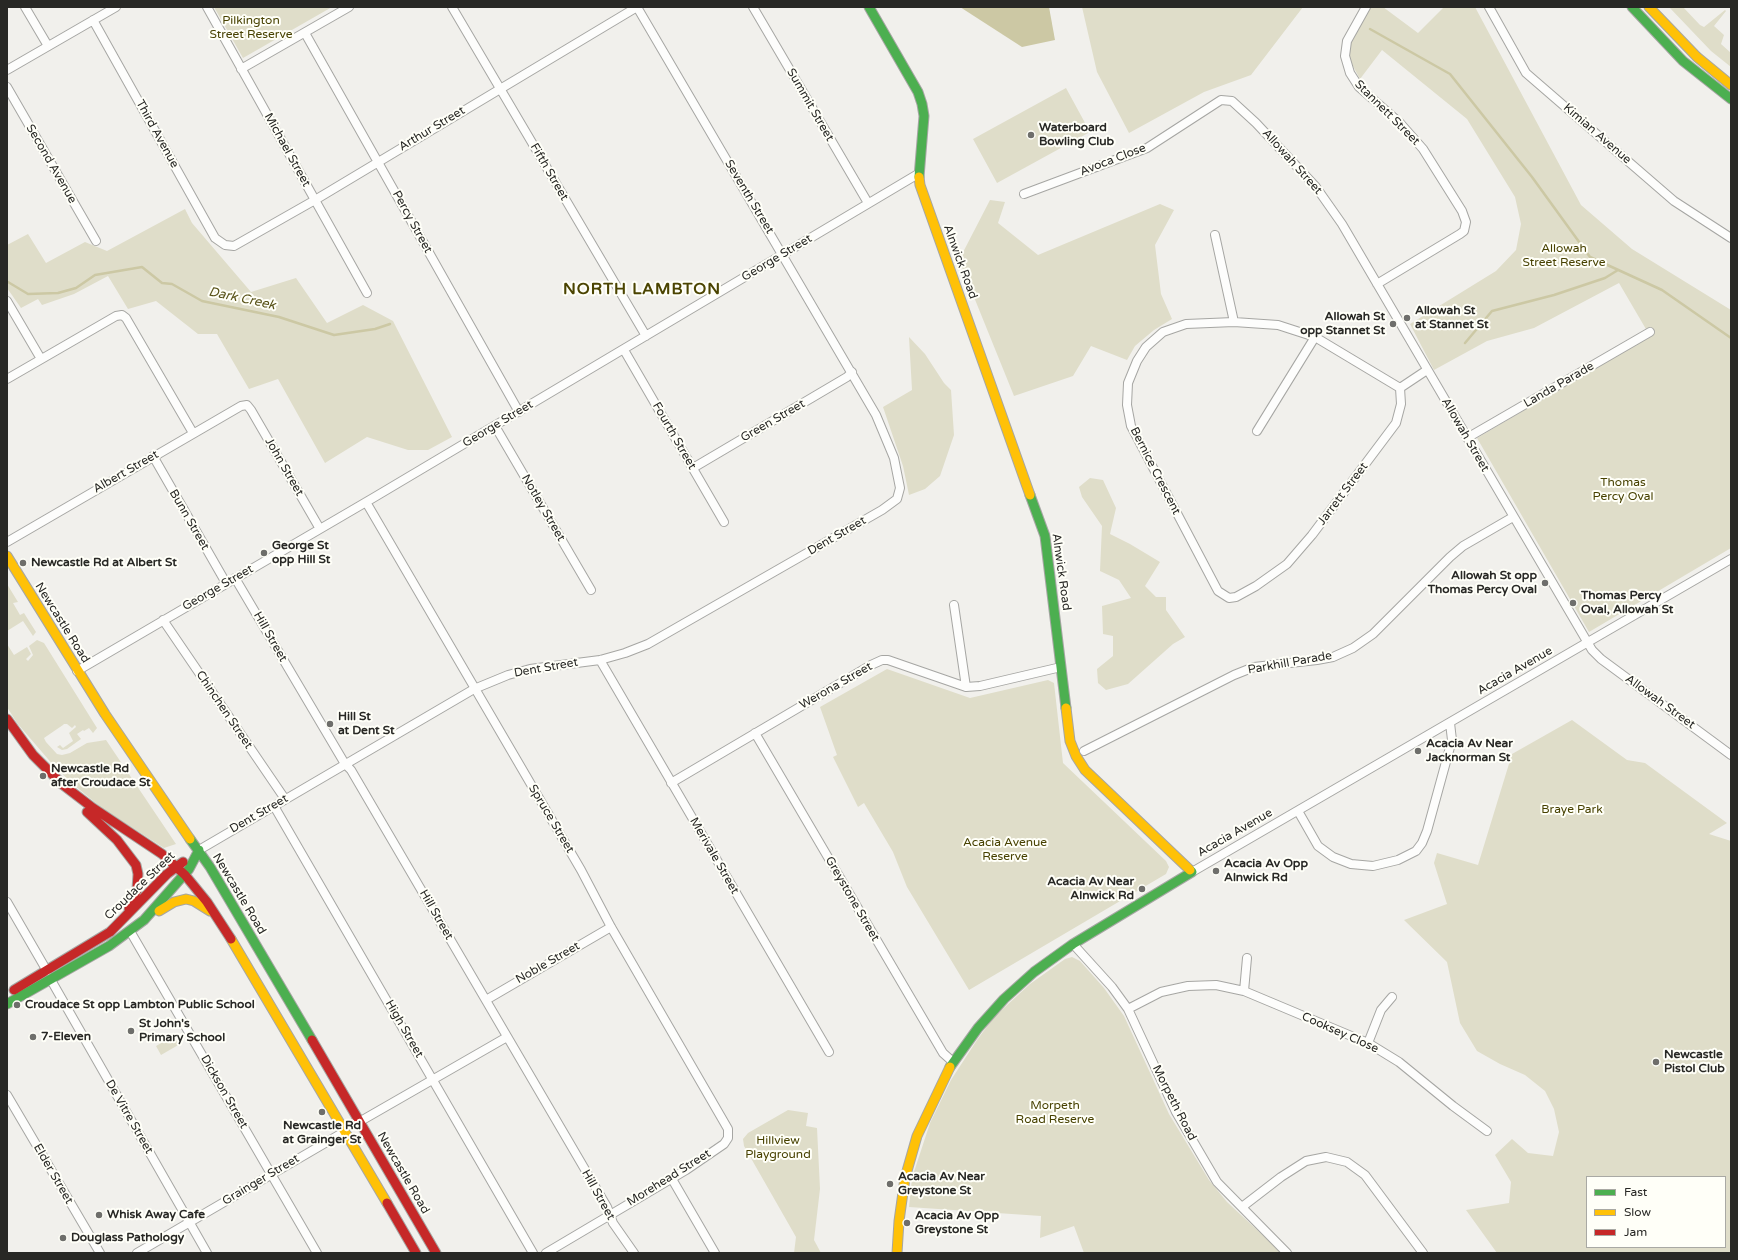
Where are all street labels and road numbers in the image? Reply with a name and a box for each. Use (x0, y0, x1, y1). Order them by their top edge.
street label: Summit Street (783, 66, 837, 144)
street label: Stannett Street (1351, 77, 1423, 149)
street label: Third Avenue (132, 97, 182, 171)
street label: Kimian Avenue (1560, 101, 1634, 167)
street label: Arthur Street (396, 104, 468, 154)
street label: Michael Street (261, 111, 313, 189)
street label: Second Avenue (23, 122, 79, 206)
street label: Allowah Street (1259, 126, 1325, 198)
street label: Fifth Street (527, 141, 571, 203)
street label: Avoca Close (1078, 141, 1148, 179)
street label: Seventh Street (721, 157, 777, 237)
street label: Percy Street (389, 188, 435, 256)
street label: Alnwick Road (940, 223, 980, 301)
street label: George Street (739, 231, 815, 285)
street label: Landa Parade (1521, 359, 1597, 411)
street label: Allowah Street (1438, 395, 1492, 475)
street label: George Street (460, 397, 536, 451)
street label: Green Street (738, 397, 808, 445)
street label: Fourth Street (649, 400, 699, 472)
street label: Bernice Crescent (1127, 425, 1183, 517)
street label: John Street (262, 435, 306, 499)
street label: Albert Street (91, 448, 161, 496)
street label: Jarrett Street (1315, 460, 1371, 528)
street label: Notley Street (518, 472, 568, 544)
street label: Bunn Street (166, 487, 212, 553)
street label: Dent Street (805, 514, 869, 558)
street label: Alnwick Road (1048, 532, 1074, 612)
street label: George Street (180, 562, 256, 614)
street label: Newcastle Road (31, 580, 93, 666)
street label: Hill Street (250, 609, 290, 665)
street label: Acacia Avenue (1475, 644, 1555, 698)
street label: Parkhill Parade (1247, 649, 1333, 677)
street label: Dent Street (513, 655, 579, 681)
street label: Werona Street (797, 659, 875, 713)
street label: Chinchen Street (193, 668, 255, 752)
street label: Allowah Street (1622, 672, 1698, 732)
street label: Spruce Street (525, 782, 577, 856)
street label: Dent Street (227, 792, 291, 836)
street label: Acacia Avenue (1195, 806, 1275, 860)
street label: Merivale Street (686, 815, 742, 897)
street label: Croudace Street (102, 849, 178, 923)
street label: Newcastle Road (209, 851, 269, 937)
street label: Greystone Street (822, 854, 882, 944)
street label: Hill Street (416, 887, 456, 943)
street label: Noble Street (513, 939, 583, 987)
street label: High Street (382, 998, 426, 1060)
street label: Cooksey Close (1299, 1010, 1381, 1056)
street label: Dickson Street (197, 1053, 251, 1131)
street label: Morpeth Road (1149, 1063, 1199, 1143)
street label: De Vitre Street (102, 1077, 156, 1157)
street label: Newcastle Road (374, 1130, 432, 1216)
street label: Elder Street (30, 1141, 76, 1207)
street label: Morehead Street (625, 1147, 713, 1209)
street label: Grainger Street (220, 1151, 302, 1209)
street label: Hill Street (578, 1167, 618, 1223)

